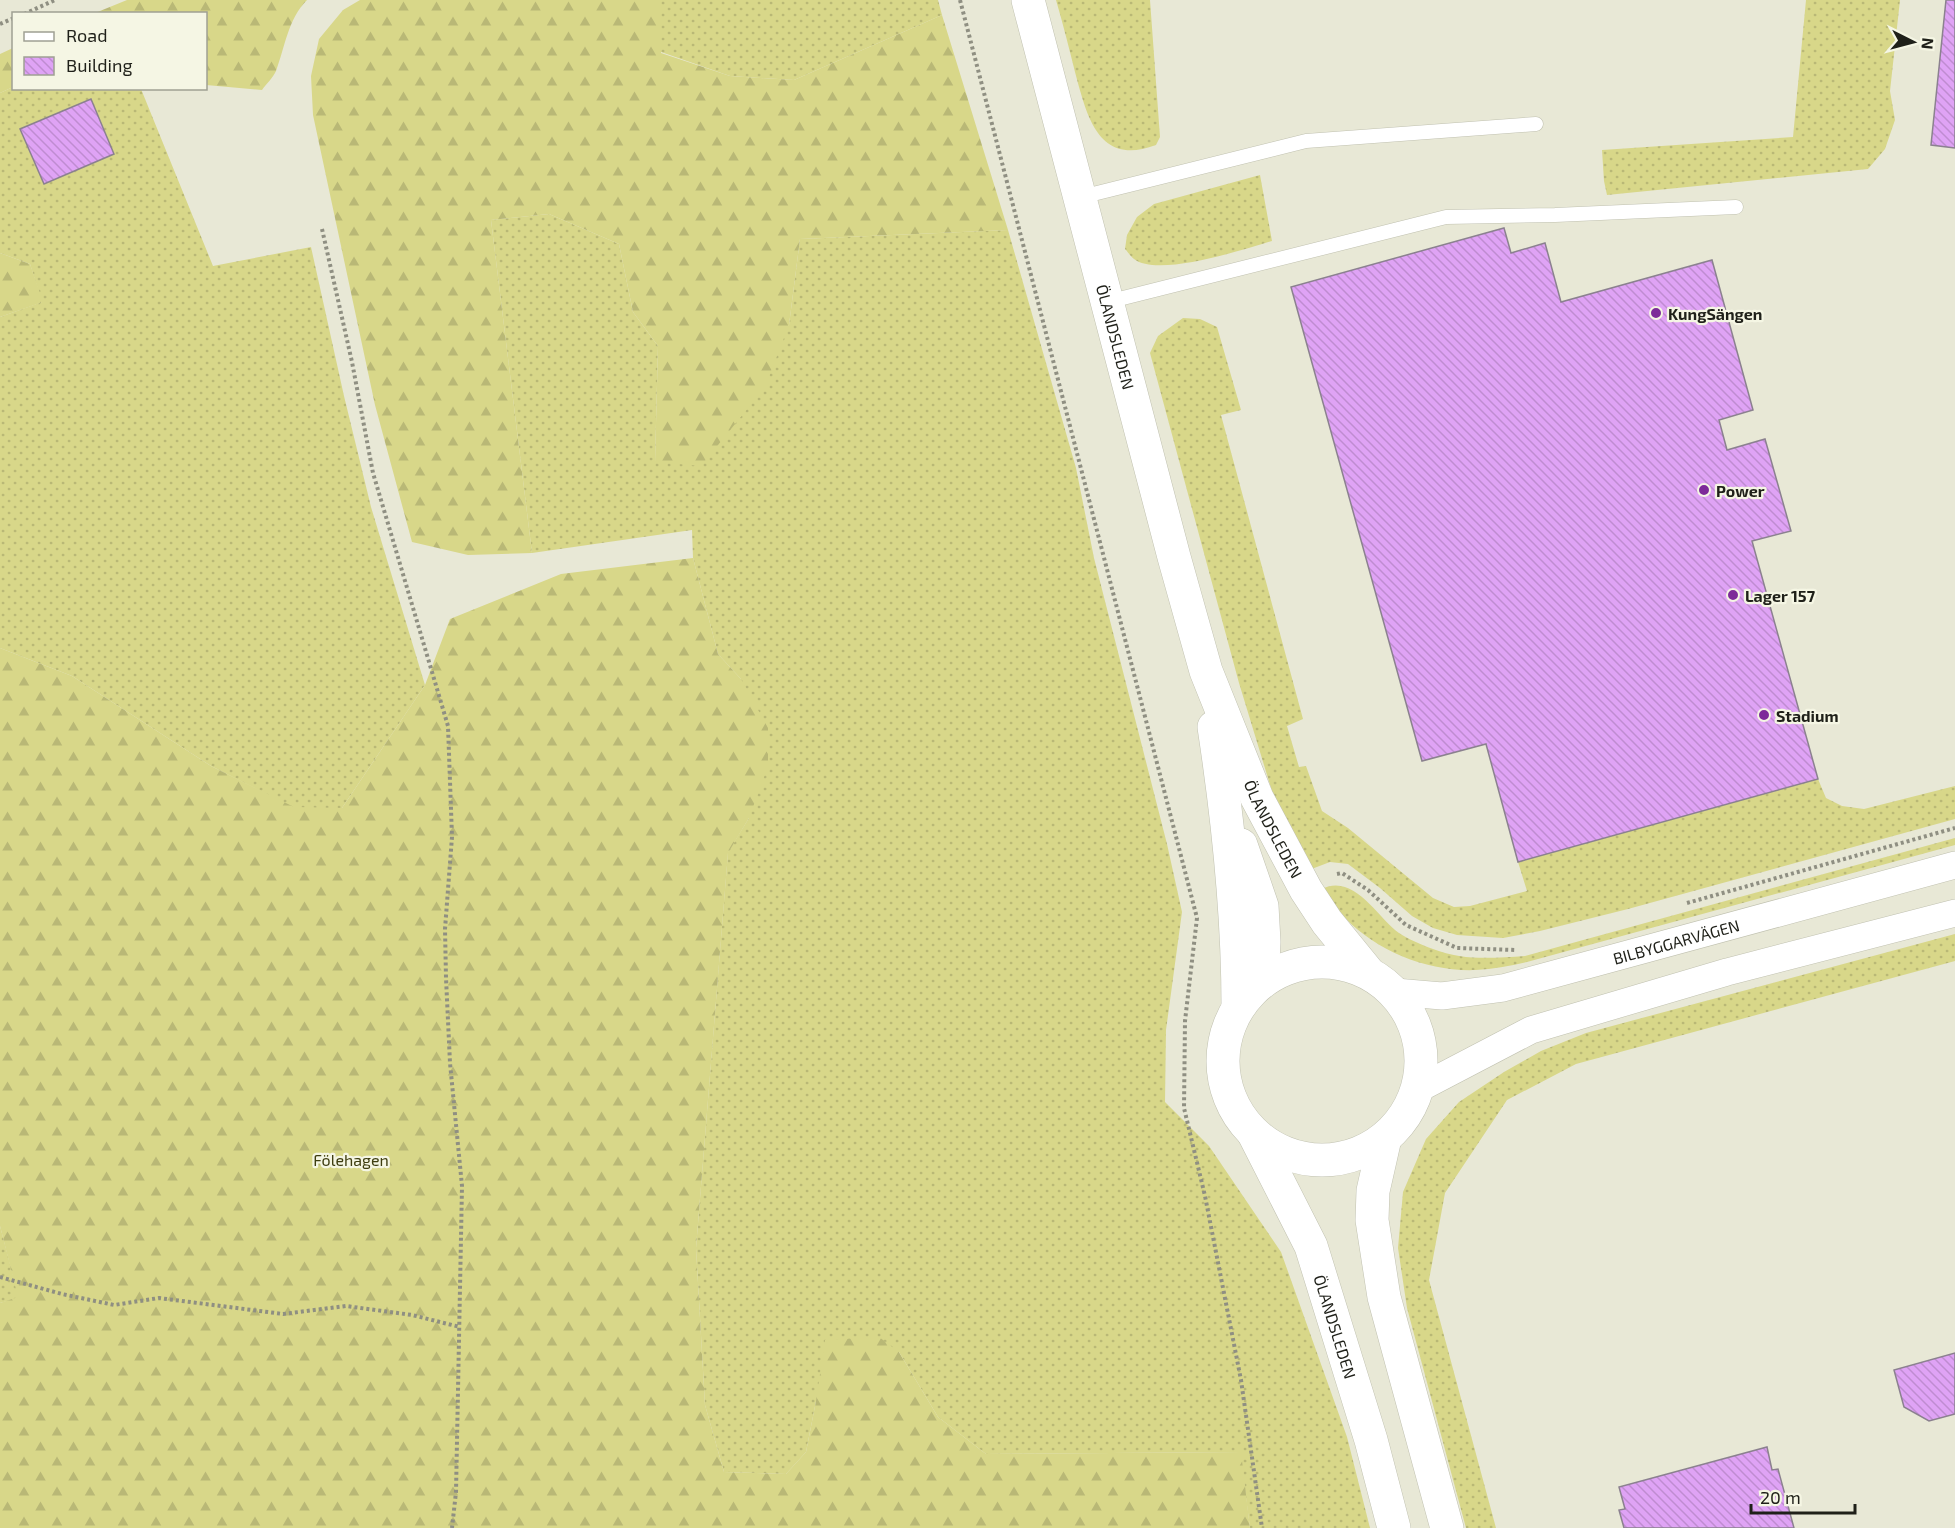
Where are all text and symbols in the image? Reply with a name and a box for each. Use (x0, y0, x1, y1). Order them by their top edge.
legend (12, 12, 207, 90)
north arrow (1883, 12, 1943, 72)
text: Road (66, 24, 107, 46)
text: N (1918, 37, 1938, 50)
text: Building (66, 54, 133, 76)
street label: ÖLANDSLEDEN (1093, 282, 1139, 391)
place label: KungSängen (1668, 304, 1762, 323)
marker: KungSängen (1649, 306, 1663, 320)
place label: Power (1716, 481, 1765, 500)
marker: Power (1697, 483, 1711, 497)
place label: Lager 157 (1745, 586, 1816, 605)
marker: Lager 157 (1726, 588, 1740, 602)
place label: Stadium (1776, 706, 1839, 725)
marker: Stadium (1757, 708, 1771, 722)
street label: ÖLANDSLEDEN (1241, 777, 1307, 881)
street label: BILBYGGARVÄGEN (1611, 915, 1741, 967)
park label: Fölehagen (313, 1150, 389, 1169)
street label: ÖLANDSLEDEN (1311, 1272, 1361, 1381)
scale bar (1751, 1477, 1854, 1515)
text: 20 m (1760, 1486, 1801, 1508)

